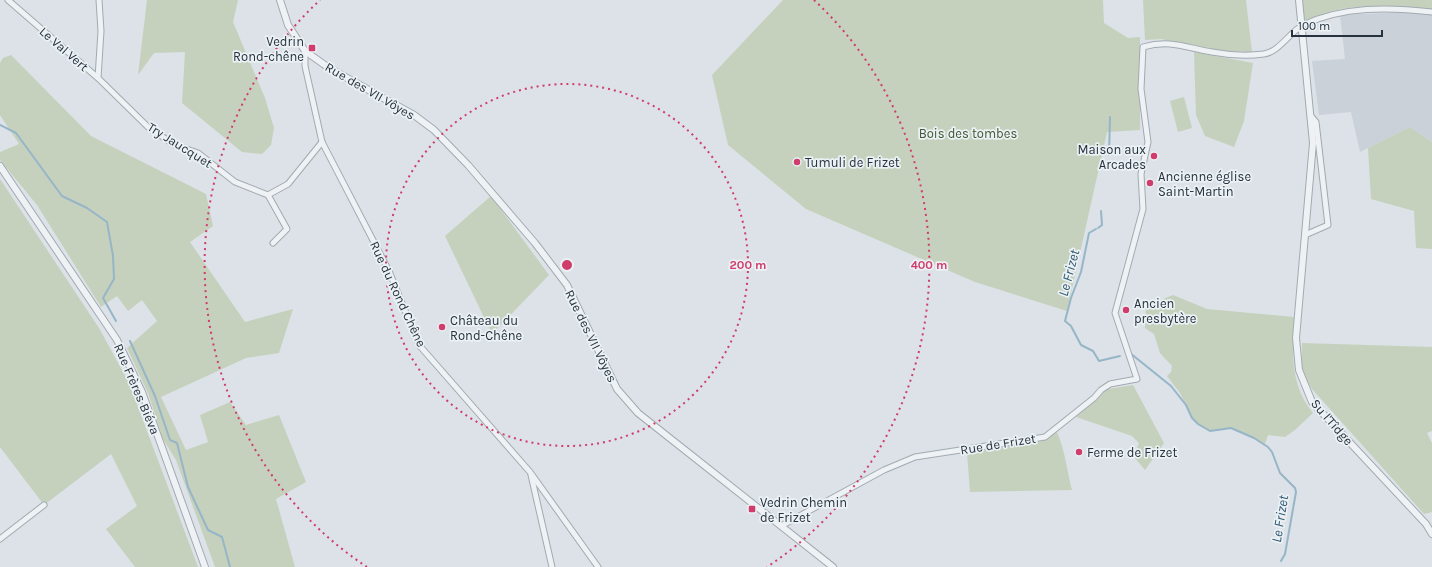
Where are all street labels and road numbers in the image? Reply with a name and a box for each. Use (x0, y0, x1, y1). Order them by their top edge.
street label: Le Val Vert (37, 24, 92, 74)
street label: Rue des VII Vôyes (322, 59, 418, 123)
street label: Try Jaucquet (144, 119, 215, 172)
street label: Rue du Rond Chêne (367, 239, 429, 350)
street label: Rue des VII Vôyes (562, 287, 620, 385)
street label: Rue Frères Biéva (111, 341, 163, 437)
street label: Su l'Tîdge (1308, 396, 1356, 448)
street label: Rue de Frizet (959, 431, 1037, 457)

